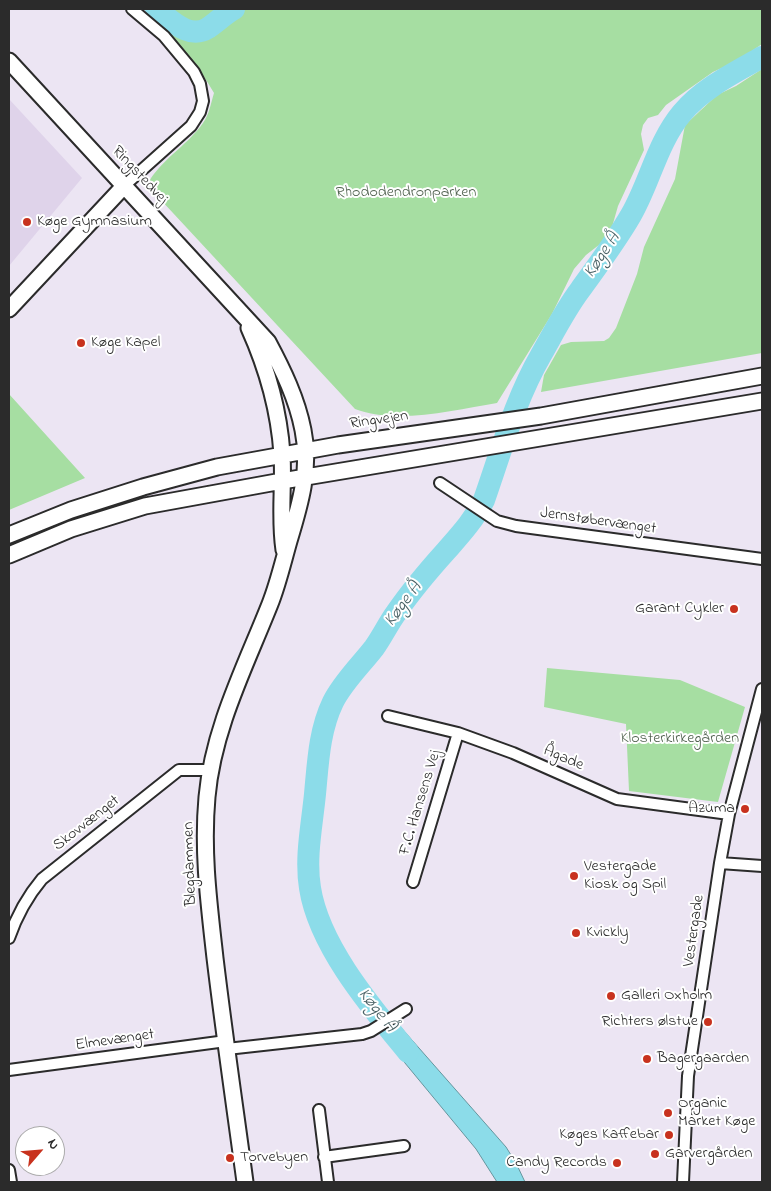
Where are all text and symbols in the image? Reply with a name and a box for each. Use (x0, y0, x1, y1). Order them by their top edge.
street label: Ringstedvej (107, 143, 171, 209)
park label: Rhododendronparken (336, 183, 476, 203)
place label: Køge Gymnasium (37, 212, 152, 232)
marker: Køge Gymnasium (21, 216, 33, 228)
water label: Køge Å (580, 229, 626, 283)
place label: Køge Kapel (91, 333, 160, 353)
marker: Køge Kapel (75, 337, 87, 349)
street label: Ringvejen (349, 407, 409, 435)
street label: Jernstøbervænget (539, 504, 657, 540)
water label: Køge Å (380, 579, 428, 631)
place label: Garant Cykler (635, 599, 724, 619)
marker: Garant Cykler (728, 603, 740, 615)
park label: Klosterkirkegården (621, 729, 739, 749)
street label: Ågade (540, 742, 586, 776)
street label: F.C. Hansens Vej (396, 748, 446, 858)
street label: Skovvænget (50, 792, 124, 856)
place label: Azuma (688, 799, 735, 819)
marker: Azuma (739, 803, 751, 815)
street label: Blegdammen (180, 821, 202, 907)
place label: Vestergade Kiosk og Spil (584, 857, 666, 895)
marker: Vestergade Kiosk og Spil (568, 870, 580, 882)
street label: Vestergade (680, 894, 710, 968)
place label: Kvickly (586, 923, 629, 943)
marker: Kvickly (570, 927, 582, 939)
water label: Køge Å (352, 985, 400, 1037)
place label: Galleri Oxholm (621, 986, 712, 1006)
marker: Galleri Oxholm (605, 990, 617, 1002)
place label: Richters ølstue (602, 1012, 698, 1032)
marker: Richters ølstue (702, 1016, 714, 1028)
street label: Elmevænget (74, 1026, 156, 1056)
place label: Bagergaarden (657, 1049, 749, 1069)
marker: Bagergaarden (641, 1053, 653, 1065)
place label: Organic Market Køge (678, 1094, 755, 1132)
marker: Organic Market Køge (662, 1107, 674, 1119)
place label: Køges Kaffebar (559, 1125, 659, 1145)
north arrow (15, 1126, 65, 1176)
marker: Køges Kaffebar (663, 1129, 675, 1141)
text: N (41, 1135, 64, 1153)
place label: Garvergården (665, 1144, 752, 1164)
place label: Torvebyen (240, 1148, 308, 1168)
marker: Garvergården (649, 1148, 661, 1160)
marker: Torvebyen (224, 1152, 236, 1164)
place label: Candy Records (506, 1153, 607, 1173)
marker: Candy Records (611, 1157, 623, 1169)

